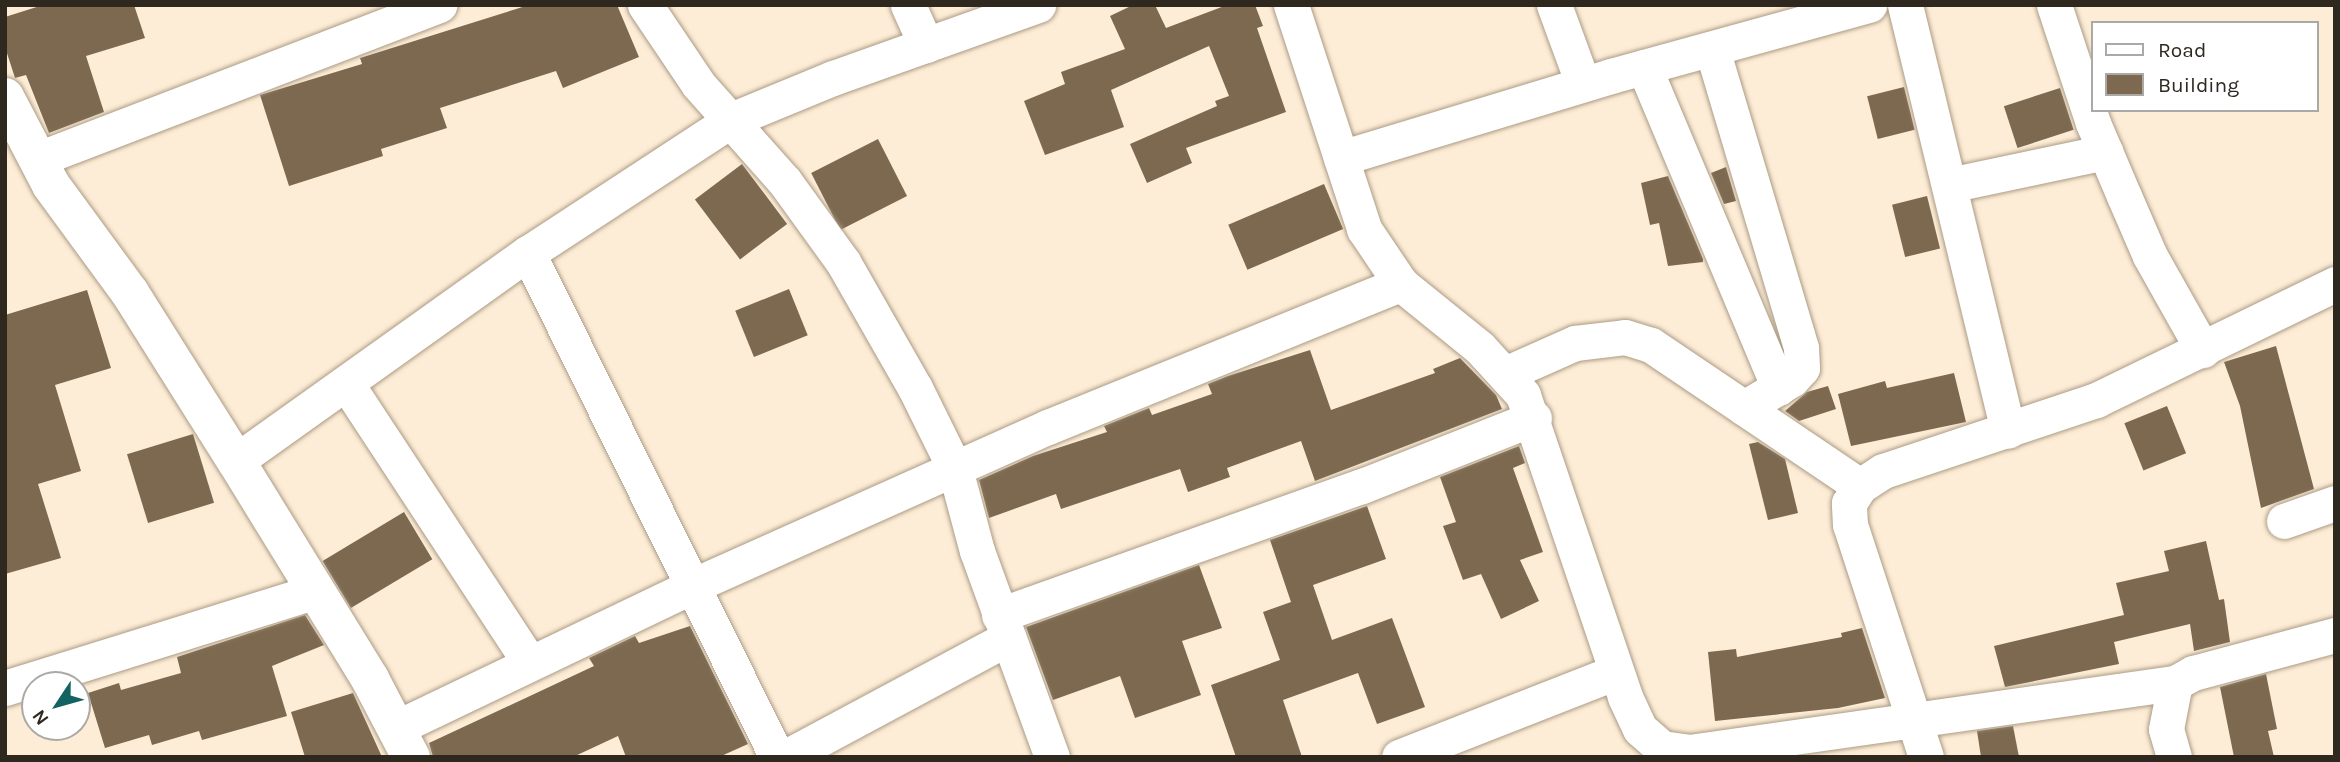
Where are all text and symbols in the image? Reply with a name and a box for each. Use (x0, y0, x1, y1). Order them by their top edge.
legend (2092, 21, 2319, 112)
text: Road (2158, 38, 2206, 62)
text: Building (2158, 73, 2239, 97)
north arrow (21, 671, 91, 741)
text: N (28, 705, 54, 729)

